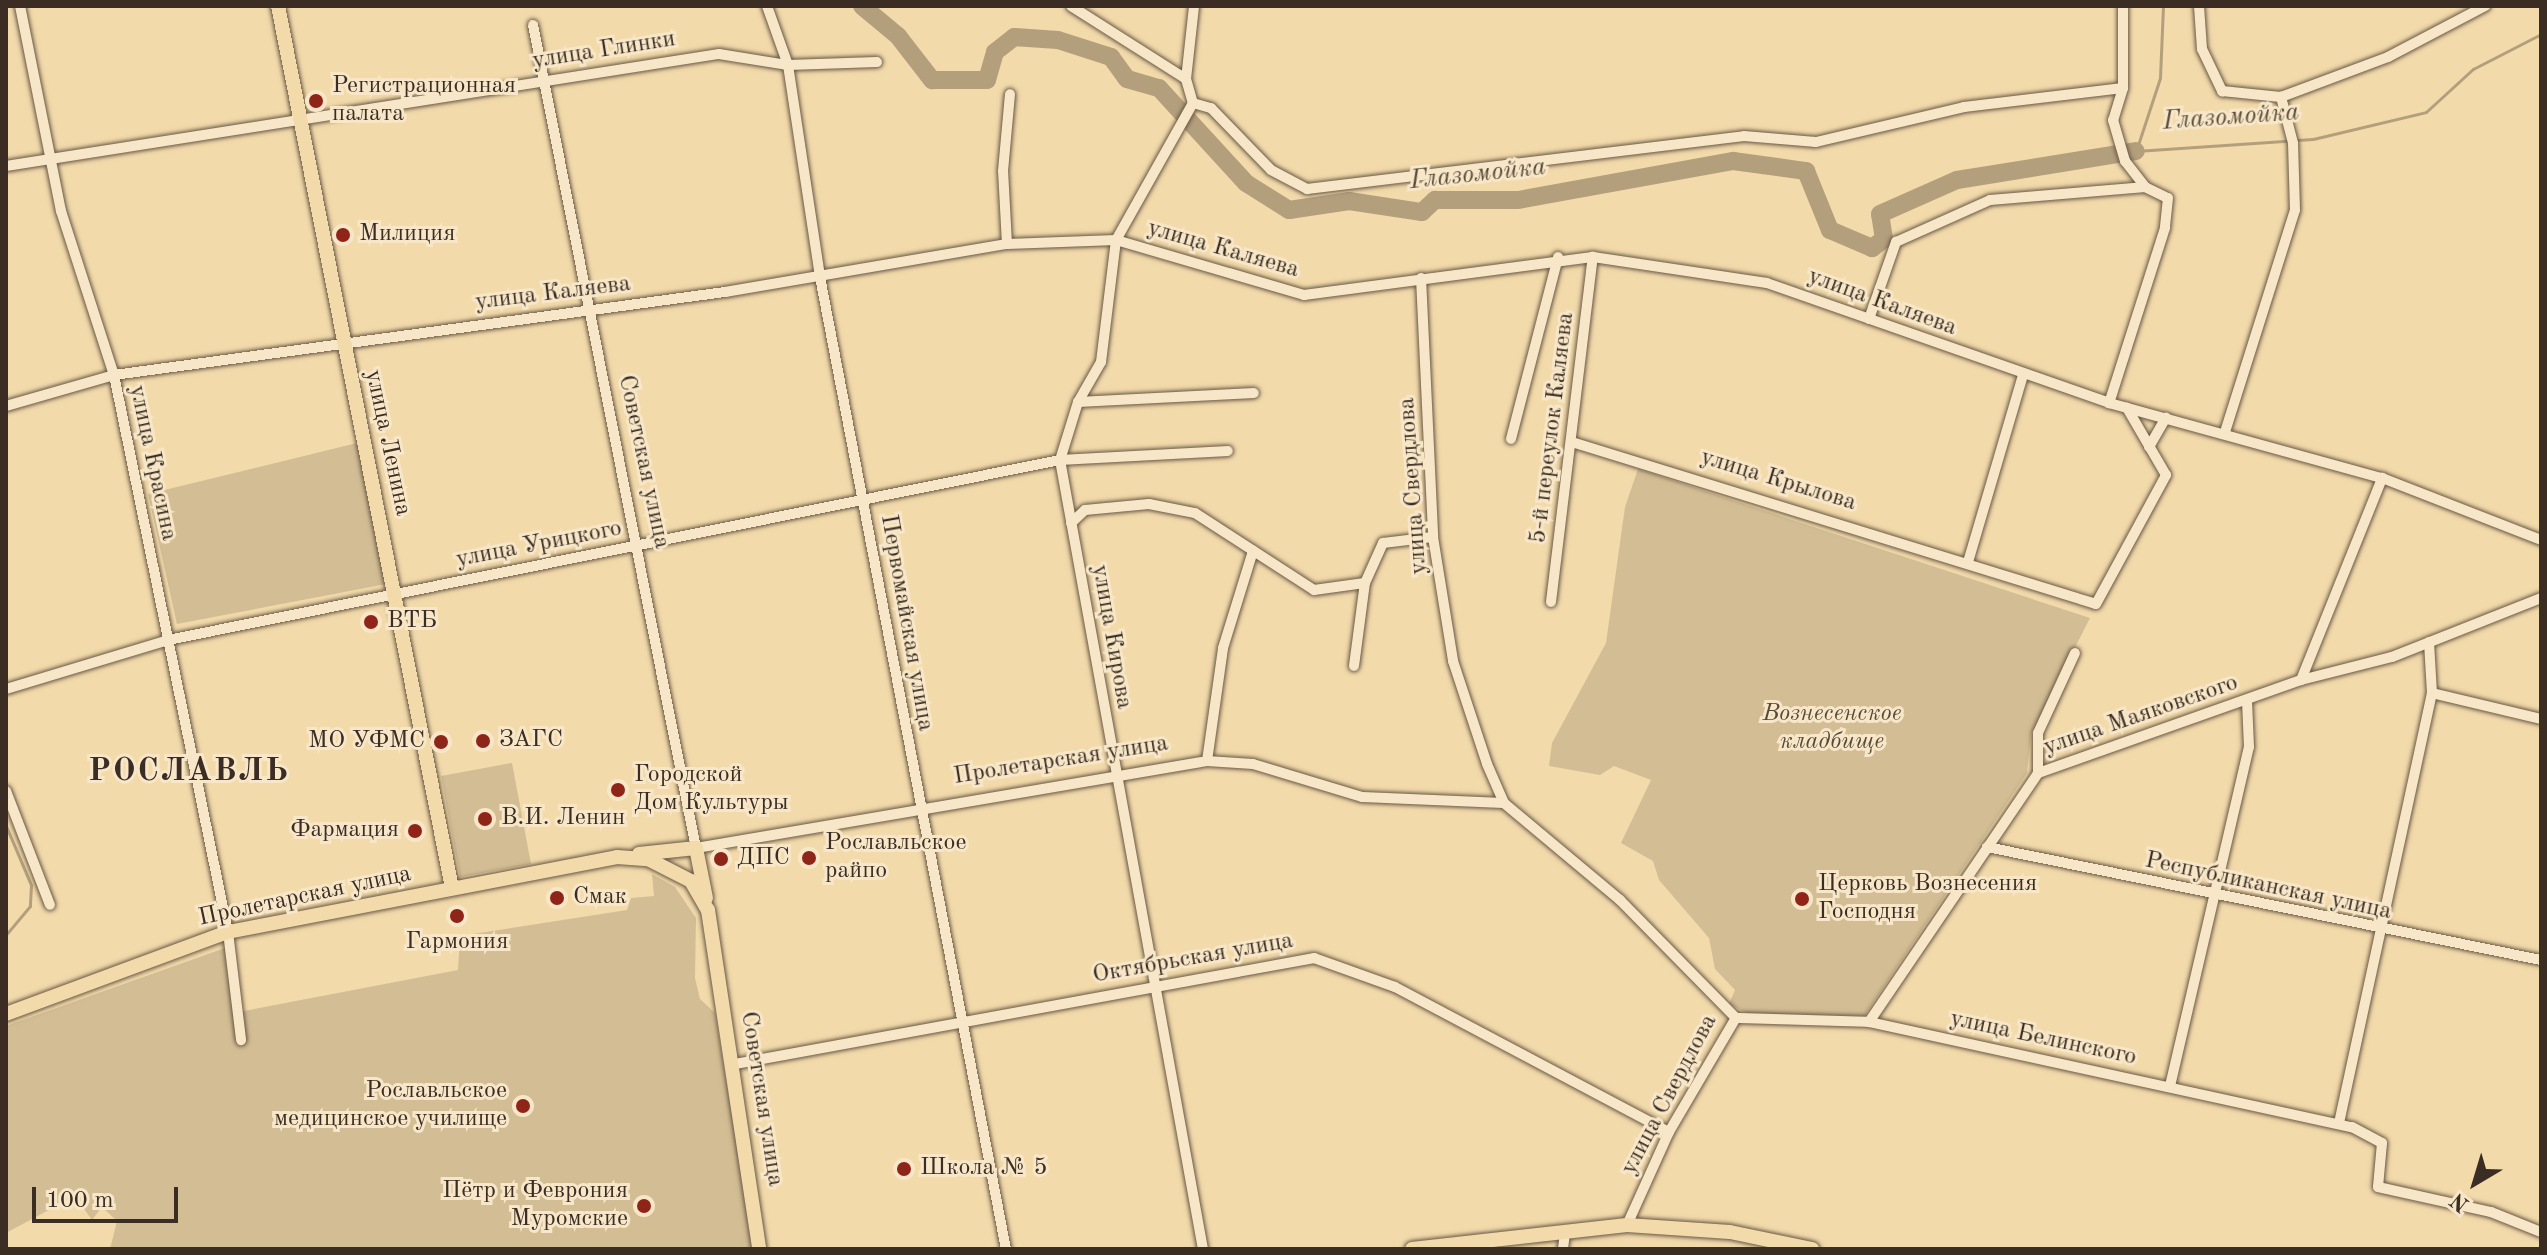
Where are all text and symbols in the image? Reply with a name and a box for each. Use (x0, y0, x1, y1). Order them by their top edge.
street label: улица Глинки (530, 25, 678, 77)
place label: Регистрационная палата (332, 73, 516, 129)
marker: Регистрационная палата (307, 92, 325, 110)
water label: Глазомойка (2162, 98, 2300, 138)
water label: Глазомойка (1408, 152, 1548, 198)
street label: улица Каляева (1144, 215, 1302, 285)
place label: Милиция (359, 221, 456, 249)
marker: Милиция (334, 226, 352, 244)
street label: улица Каляева (1804, 263, 1960, 343)
street label: улица Каляева (474, 270, 632, 318)
street label: 5-й переулок Каляева (1525, 311, 1581, 545)
street label: улица Ленина (357, 367, 417, 519)
street label: Советская улица (611, 373, 675, 551)
street label: улица Красина (121, 383, 183, 543)
street label: улица Свердлова (1393, 396, 1435, 576)
street label: улица Крылова (1697, 444, 1859, 518)
street label: Первомайская улица (873, 512, 939, 734)
street label: улица Урицкого (454, 515, 624, 575)
street label: улица Кирова (1084, 563, 1138, 711)
place label: ВТБ (387, 608, 437, 636)
marker: ВТБ (362, 613, 380, 631)
street label: улица Маяковского (2040, 669, 2242, 763)
park label: Вознесенское кладбище (1763, 701, 1901, 757)
place label: ЗАГС (499, 727, 563, 755)
place label: МО УФМС (308, 728, 425, 756)
street label: Пролетарская улица (952, 730, 1170, 792)
marker: ЗАГС (474, 732, 492, 750)
marker: МО УФМС (432, 733, 450, 751)
district label: РОСЛАВЛЬ (88, 753, 290, 791)
place label: Городской Дом Культуры (634, 762, 789, 818)
marker: Городской Дом Культуры (609, 781, 627, 799)
place label: В.И. Ленин (501, 805, 625, 833)
marker: В.И. Ленин (476, 810, 494, 828)
place label: Фармация (290, 817, 399, 845)
marker: Фармация (406, 822, 424, 840)
place label: Рославльское райпо (825, 830, 967, 886)
place label: ДПС (737, 845, 790, 873)
street label: Республиканская улица (2142, 847, 2394, 927)
marker: Рославльское райпо (800, 849, 818, 867)
marker: ДПС (712, 850, 730, 868)
street label: Пролетарская улица (196, 860, 414, 934)
place label: Церковь Вознесения Господня (1818, 871, 2037, 927)
place label: Смак (573, 884, 627, 912)
marker: Смак (548, 889, 566, 907)
marker: Церковь Вознесения Господня (1793, 890, 1811, 908)
marker: Гармония (448, 907, 466, 925)
street label: Октябрьская улица (1090, 927, 1296, 991)
place label: Гармония (406, 929, 508, 957)
street label: улица Белинского (1947, 1005, 2139, 1073)
street label: Советская улица (733, 1009, 789, 1189)
street label: улица Свердлова (1616, 1010, 1724, 1180)
place label: Рославльское медицинское училище (274, 1078, 507, 1134)
marker: Рославльское медицинское училище (514, 1097, 532, 1115)
north arrow (2435, 1143, 2515, 1223)
place label: Школа № 5 (920, 1155, 1047, 1183)
marker: Школа № 5 (895, 1160, 913, 1178)
scale bar (36, 1171, 182, 1221)
place label: Пётр и Феврония Муромские (442, 1178, 628, 1234)
text: N (2447, 1188, 2474, 1216)
text: 100 m (46, 1189, 114, 1213)
marker: Пётр и Феврония Муромские (635, 1197, 653, 1215)

